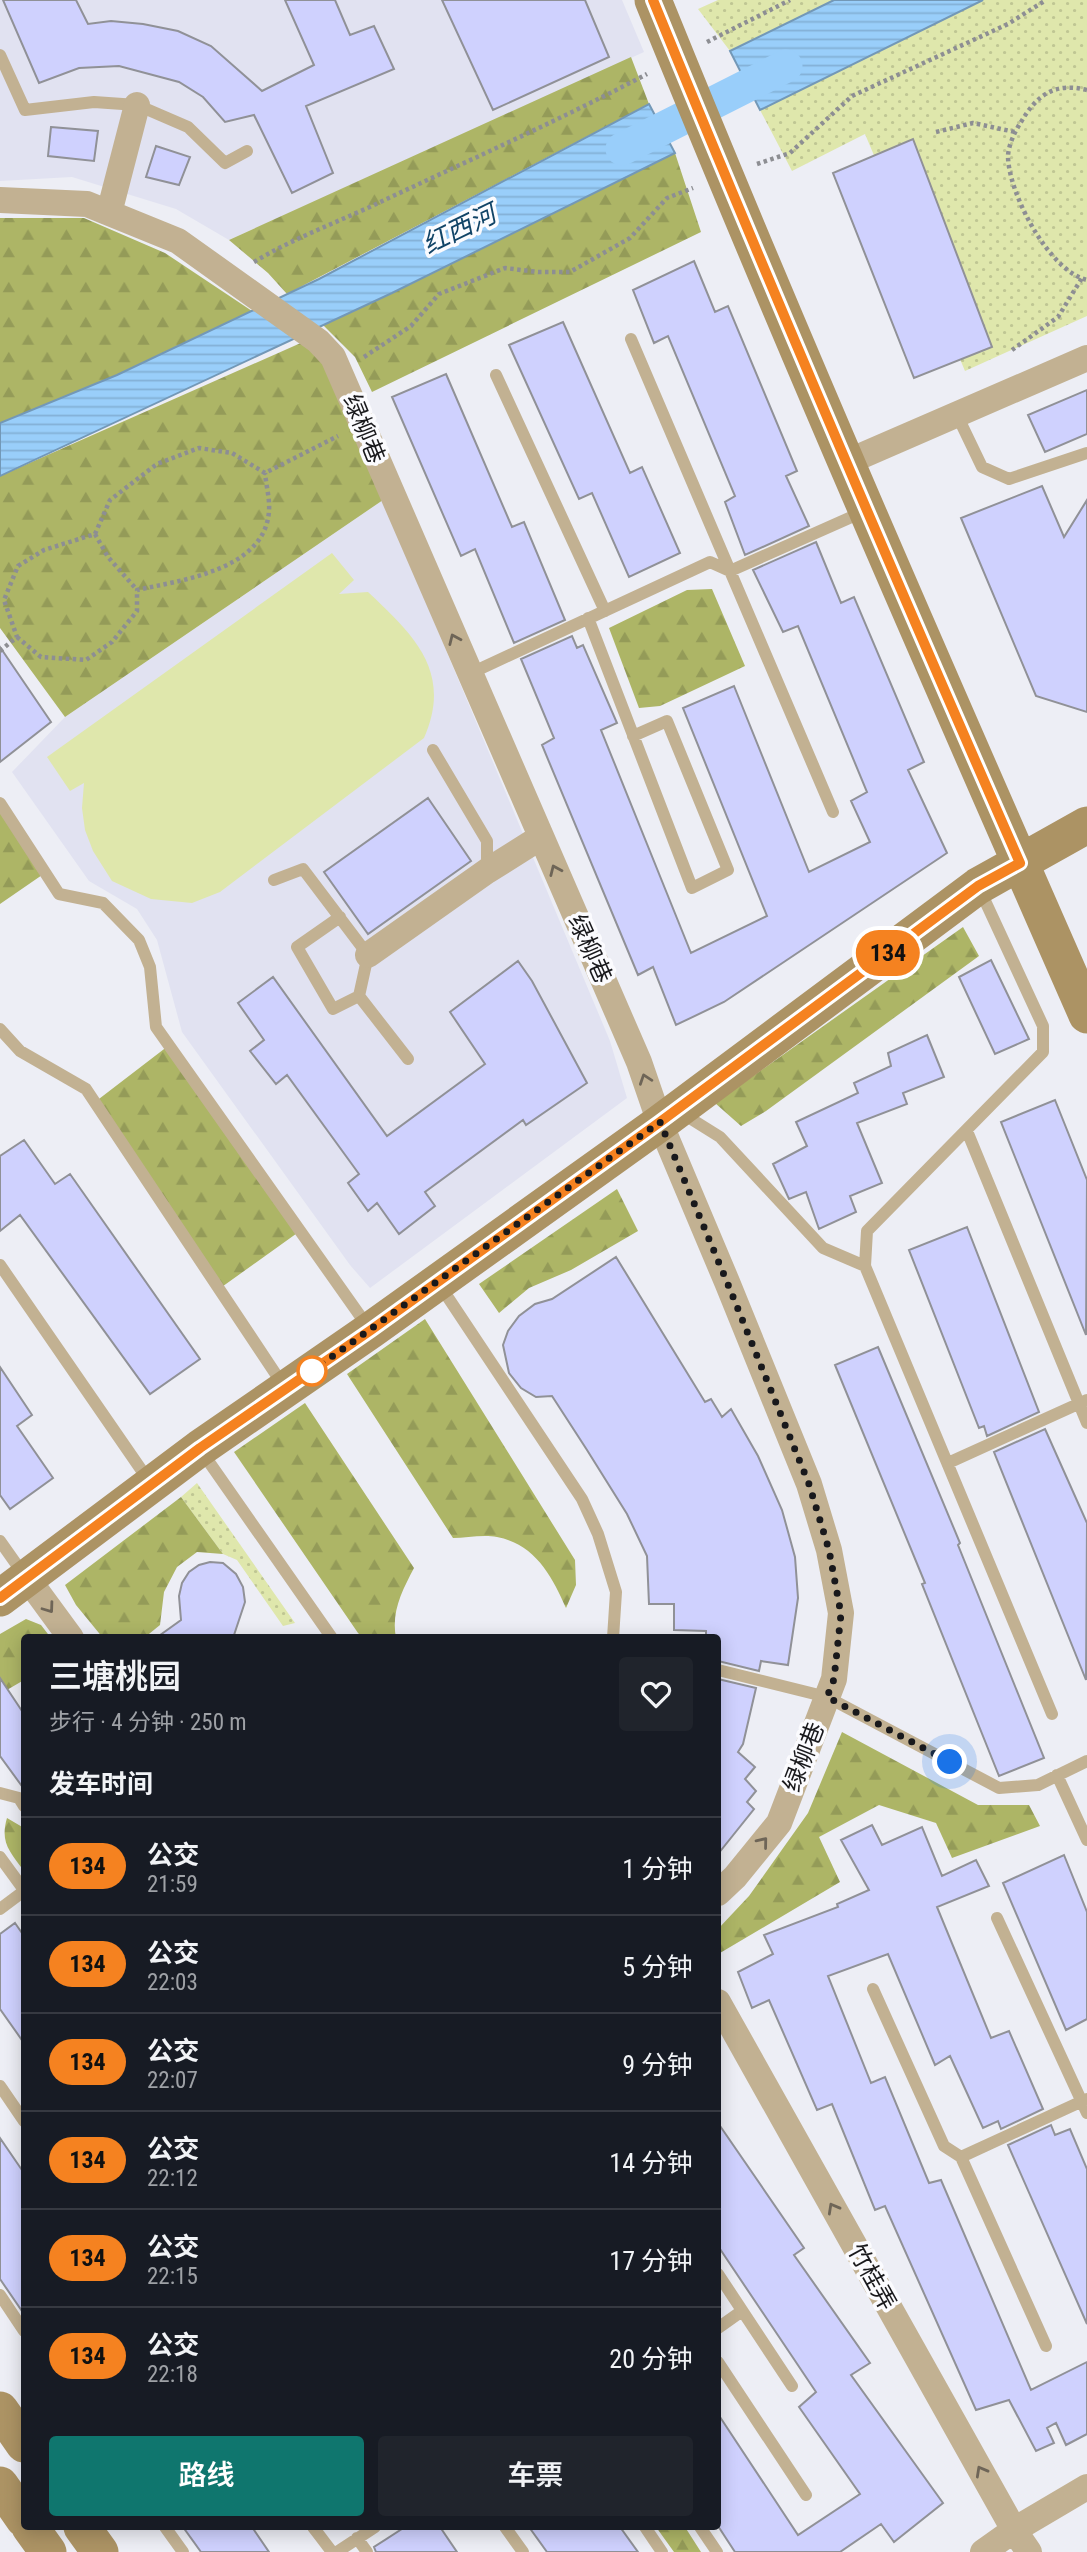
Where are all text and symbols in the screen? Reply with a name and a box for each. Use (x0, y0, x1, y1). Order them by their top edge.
water label: 红西河 (417, 196, 505, 260)
street label: 绿柳巷 (338, 390, 390, 468)
one-way arrow (449, 634, 463, 646)
one-way arrow (550, 865, 564, 877)
street label: 绿柳巷 (563, 910, 617, 988)
line badge: 134 (848, 930, 928, 976)
text: 134 (870, 939, 906, 967)
one-way arrow (639, 1074, 653, 1086)
unlabelled marker (297, 1356, 327, 1386)
one-way arrow (40, 1600, 53, 1613)
text: 三塘桃园 (49, 1657, 181, 1696)
button: heart (619, 1657, 693, 1731)
text: 步行 · 4 分钟 · 250 m (49, 1709, 247, 1736)
street label: 绿柳巷 (778, 1718, 830, 1796)
your location (932, 1744, 967, 1779)
text: 发车时间 (49, 1769, 153, 1799)
one-way arrow (754, 1838, 767, 1850)
text: 公交 (147, 1840, 199, 1870)
text: 134 (69, 1852, 106, 1880)
text: 1 分钟 (622, 1854, 693, 1884)
text: 21:59 (147, 1871, 198, 1898)
text: 公交 (147, 1938, 199, 1968)
text: 134 (69, 1950, 106, 1978)
text: 5 分钟 (622, 1952, 693, 1982)
text: 22:03 (147, 1969, 198, 1996)
text: 公交 (147, 2036, 199, 2066)
text: 134 (69, 2048, 106, 2076)
text: 9 分钟 (622, 2050, 693, 2080)
text: 22:07 (147, 2067, 198, 2094)
text: 公交 (147, 2134, 199, 2164)
text: 134 (69, 2146, 106, 2174)
text: 14 分钟 (609, 2148, 693, 2178)
text: 22:12 (147, 2165, 198, 2192)
one-way arrow (828, 2203, 841, 2216)
text: 公交 (147, 2232, 199, 2262)
street label: 竹桂弄 (842, 2239, 902, 2315)
text: 134 (69, 2244, 106, 2272)
text: 17 分钟 (609, 2246, 693, 2276)
text: 22:15 (147, 2263, 198, 2290)
text: 公交 (147, 2330, 199, 2360)
text: 134 (69, 2342, 106, 2370)
text: 20 分钟 (609, 2344, 693, 2374)
text: 22:18 (147, 2361, 198, 2388)
button: 路线 (49, 2436, 364, 2516)
button: 车票 (378, 2436, 693, 2516)
one-way arrow (976, 2465, 989, 2478)

